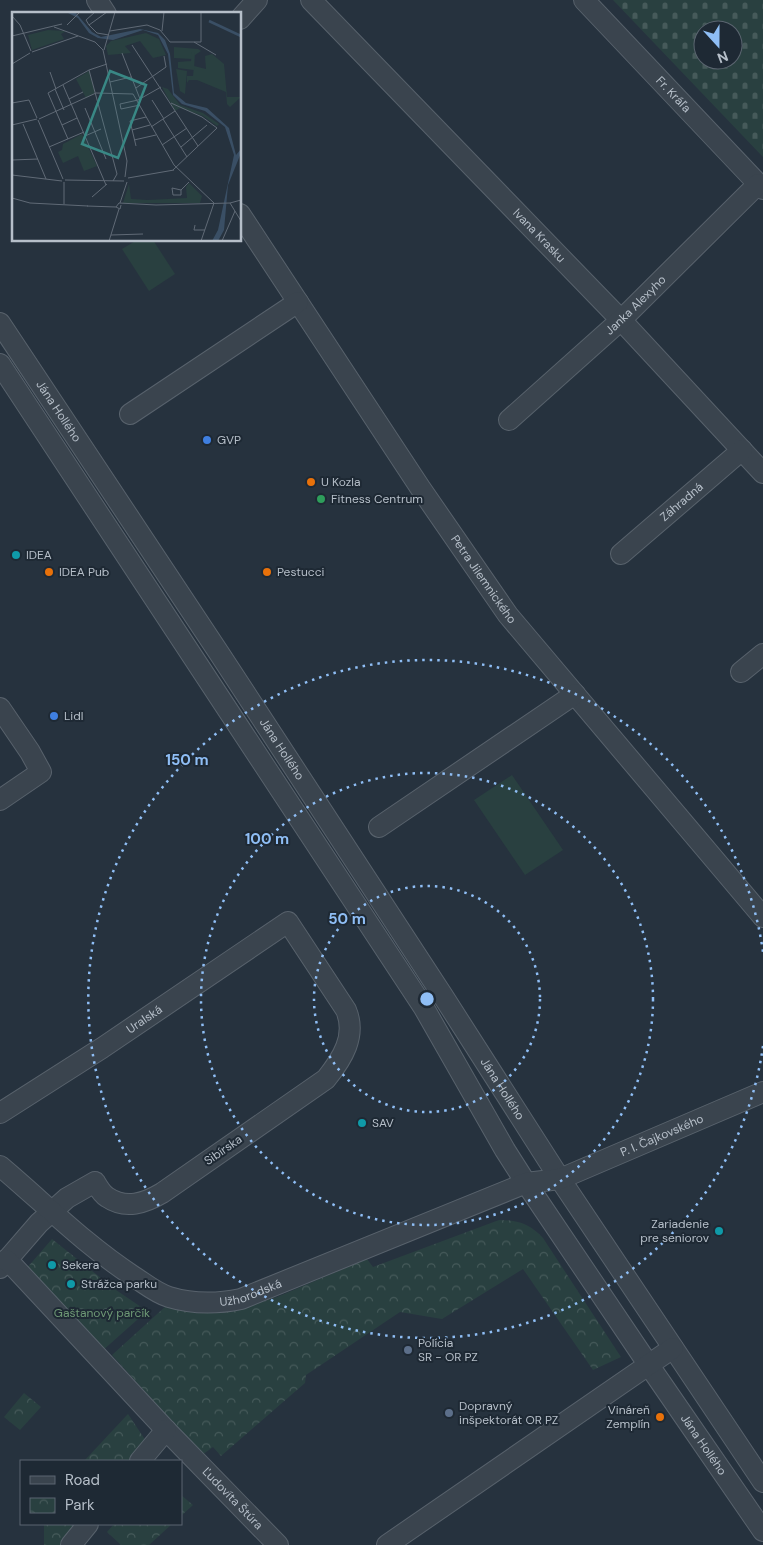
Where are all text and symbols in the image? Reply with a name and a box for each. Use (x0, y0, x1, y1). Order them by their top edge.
inset map (12, 12, 241, 241)
north arrow (693, 20, 743, 70)
text: N (715, 47, 731, 67)
street label: Fr. Kráľa (652, 73, 694, 116)
street label: Ivana Krasku (509, 205, 569, 266)
street label: Janka Alexyho (602, 272, 669, 338)
street label: Jána Hollého (32, 377, 85, 445)
place label: GVP (217, 432, 241, 448)
marker: GVP (201, 434, 213, 446)
place label: U Kozla (321, 474, 360, 490)
marker: U Kozla (305, 476, 317, 488)
street label: Záhradná (657, 479, 707, 525)
place label: Fitness Centrum (331, 491, 423, 507)
marker: Fitness Centrum (315, 493, 327, 505)
street label: Petra Jilemnického (447, 532, 520, 627)
place label: IDEA (26, 547, 52, 563)
marker: IDEA (10, 549, 22, 561)
place label: IDEA Pub (59, 564, 109, 580)
place label: Pestucci (277, 564, 324, 580)
marker: IDEA Pub (43, 566, 55, 578)
marker: Pestucci (261, 566, 273, 578)
place label: Lidl (64, 708, 83, 724)
marker: Lidl (48, 710, 60, 722)
street label: Jána Hollého (256, 715, 308, 783)
text: 150 m (166, 750, 209, 770)
text: 100 m (245, 829, 289, 849)
text: 50 m (328, 909, 366, 929)
centre of rings (418, 990, 436, 1008)
street label: Uralská (123, 1001, 165, 1037)
street label: Jána Hollého (477, 1055, 528, 1123)
street label: P. I. Čajkovského (618, 1110, 706, 1160)
place label: SAV (372, 1115, 394, 1131)
marker: SAV (356, 1117, 368, 1129)
street label: Sibírska (201, 1131, 245, 1169)
place label: Zariadenie pre seniorov (640, 1216, 710, 1246)
marker: Zariadenie pre seniorov (713, 1225, 725, 1237)
place label: Sekera (62, 1257, 99, 1273)
marker: Sekera (46, 1259, 58, 1271)
street label: Užhorodská (219, 1275, 284, 1310)
place label: Strážca parku (81, 1276, 157, 1292)
marker: Strážca parku (65, 1278, 77, 1290)
park label: Gaštanový parčík (54, 1305, 150, 1321)
place label: Polícia SR - OR PZ (418, 1335, 478, 1365)
marker: Polícia SR - OR PZ (402, 1344, 414, 1356)
place label: Dopravný inšpektorát OR PZ (459, 1398, 558, 1428)
place label: Vináreň Zemplín (606, 1402, 650, 1432)
marker: Dopravný inšpektorát OR PZ (443, 1407, 455, 1419)
marker: Vináreň Zemplín (654, 1411, 666, 1423)
street label: Jána Hollého (677, 1411, 730, 1478)
legend (20, 1460, 182, 1525)
street label: Ľudovíta Štúra (199, 1464, 266, 1533)
text: Road (65, 1470, 100, 1490)
text: Park (65, 1495, 95, 1515)

